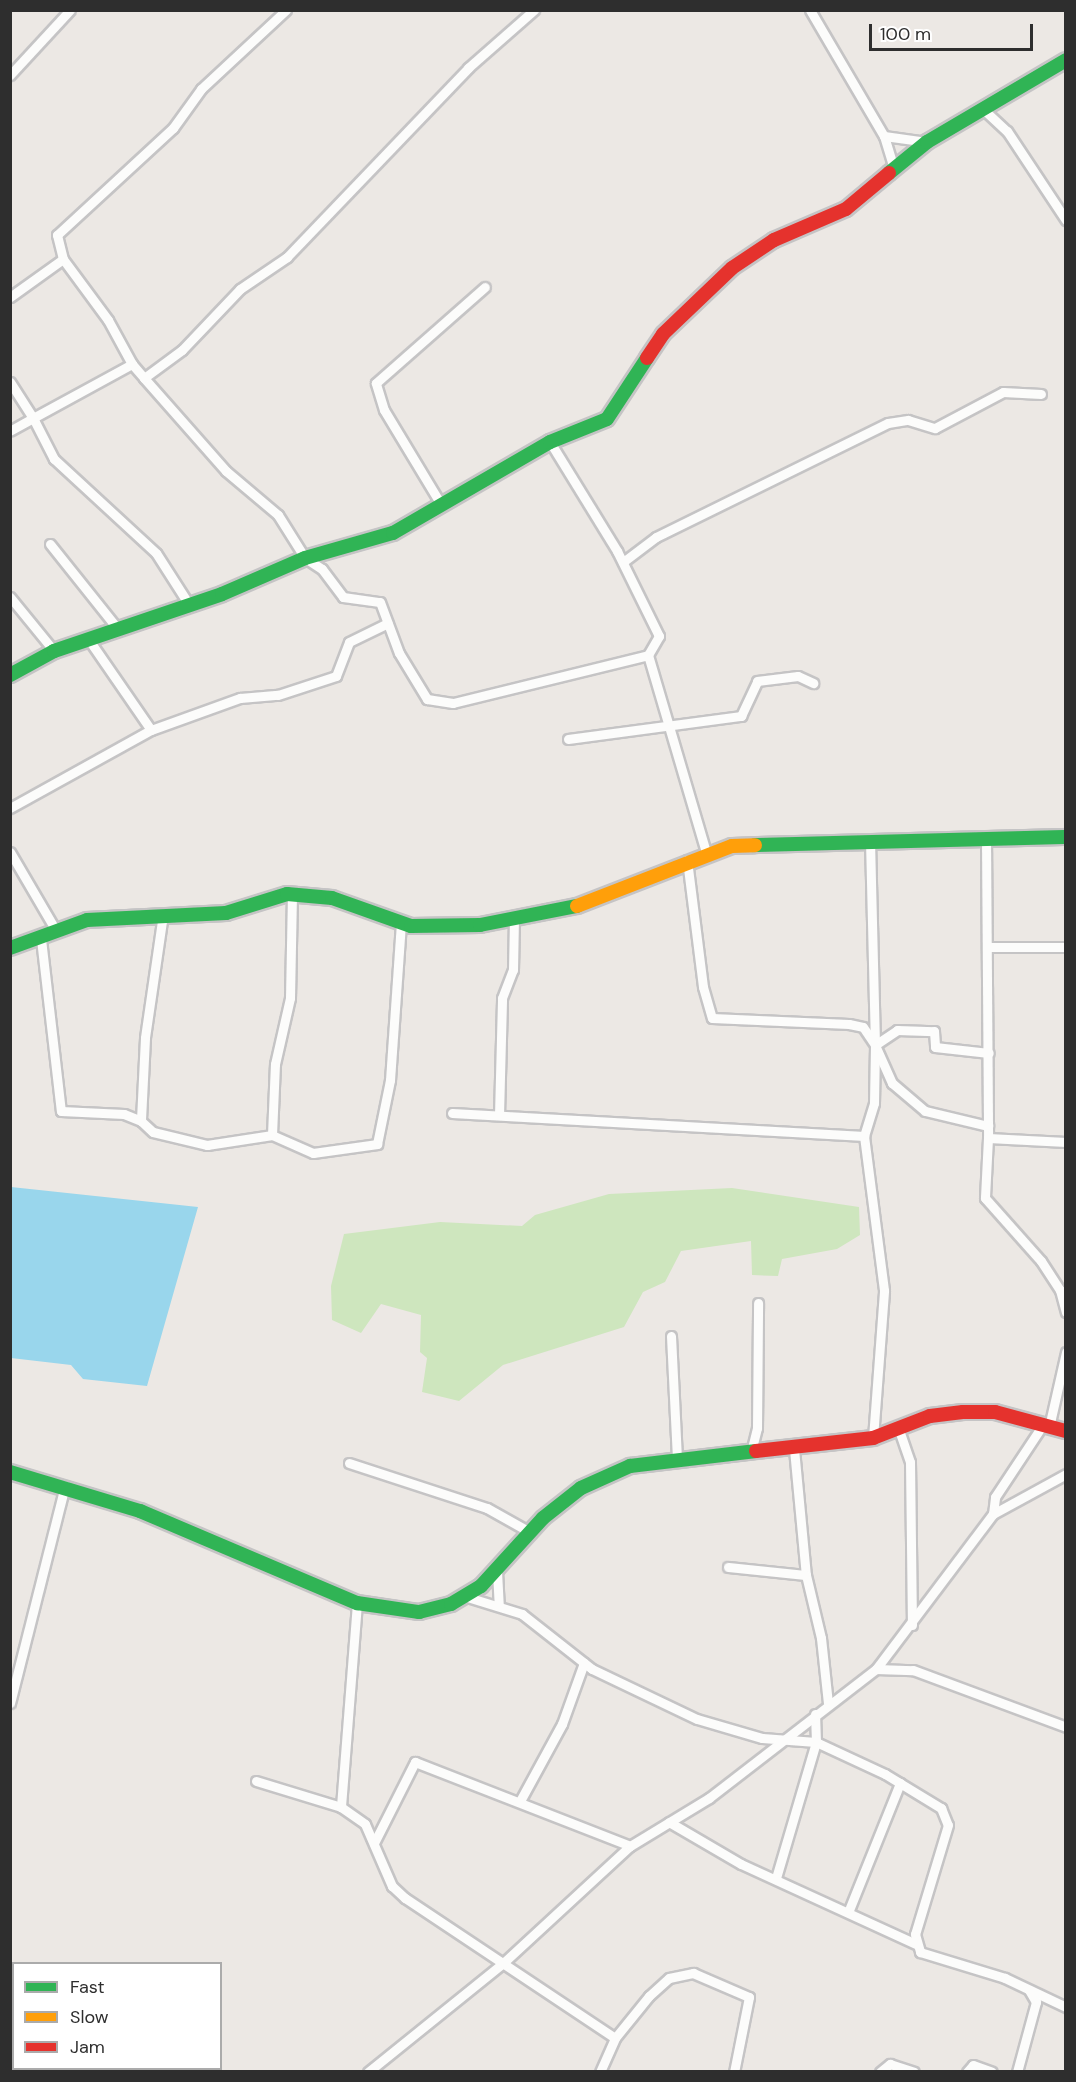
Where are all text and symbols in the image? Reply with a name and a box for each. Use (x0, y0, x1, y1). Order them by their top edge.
scale bar (872, 12, 1036, 50)
text: 100 m (880, 22, 931, 46)
legend (12, 1962, 222, 2070)
text: Fast (70, 1975, 105, 1999)
text: Slow (70, 2005, 109, 2029)
text: Jam (70, 2035, 105, 2059)

